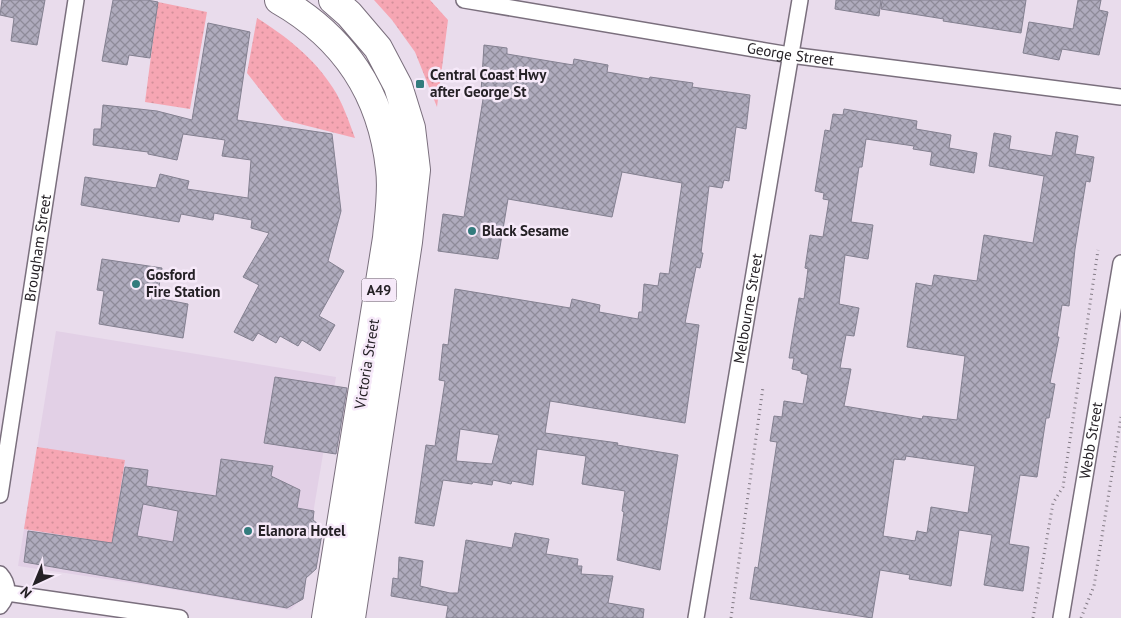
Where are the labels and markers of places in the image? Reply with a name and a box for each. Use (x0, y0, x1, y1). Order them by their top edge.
place label: Central Coast Hwy after George St (430, 65, 547, 101)
marker: Central Coast Hwy after George St (414, 78, 426, 90)
place label: Black Sesame (482, 221, 569, 240)
marker: Black Sesame (466, 225, 478, 237)
place label: Gosford Fire Station (146, 265, 220, 301)
marker: Gosford Fire Station (130, 278, 142, 290)
place label: Elanora Hotel (258, 521, 346, 540)
marker: Elanora Hotel (242, 525, 254, 537)

